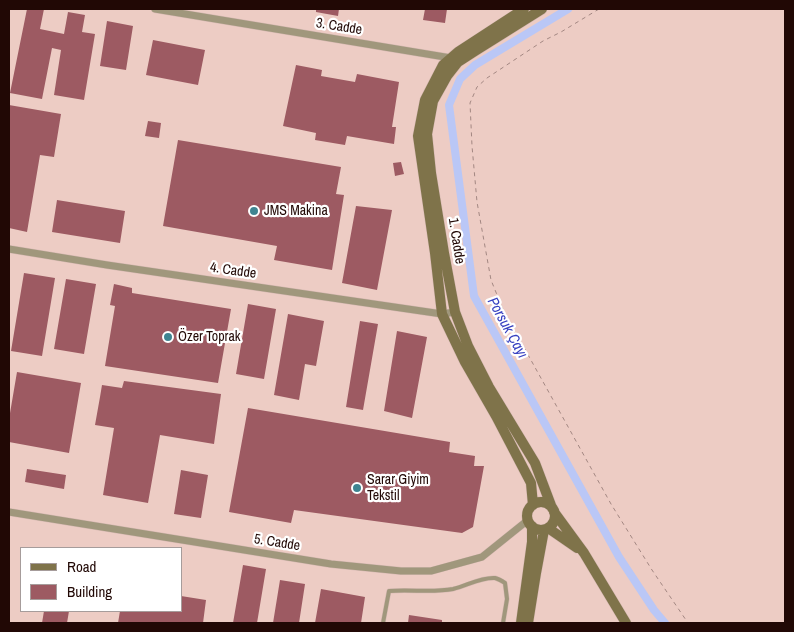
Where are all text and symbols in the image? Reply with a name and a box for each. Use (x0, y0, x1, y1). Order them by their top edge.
street label: 3. Cadde (315, 15, 363, 39)
place label: JMS Makina (264, 203, 328, 219)
marker: JMS Makina (248, 205, 260, 217)
street label: 1. Cadde (444, 217, 468, 265)
street label: 4. Cadde (209, 259, 257, 283)
water label: Porsuk Çayı (483, 294, 531, 362)
place label: Özer Toprak (178, 329, 241, 345)
marker: Özer Toprak (162, 331, 174, 343)
place label: Sarar Giyim Tekstil (367, 472, 429, 504)
marker: Sarar Giyim Tekstil (351, 482, 363, 494)
street label: 5. Cadde (253, 531, 301, 555)
legend (20, 547, 182, 612)
text: Road (67, 556, 96, 577)
text: Building (67, 581, 112, 602)

